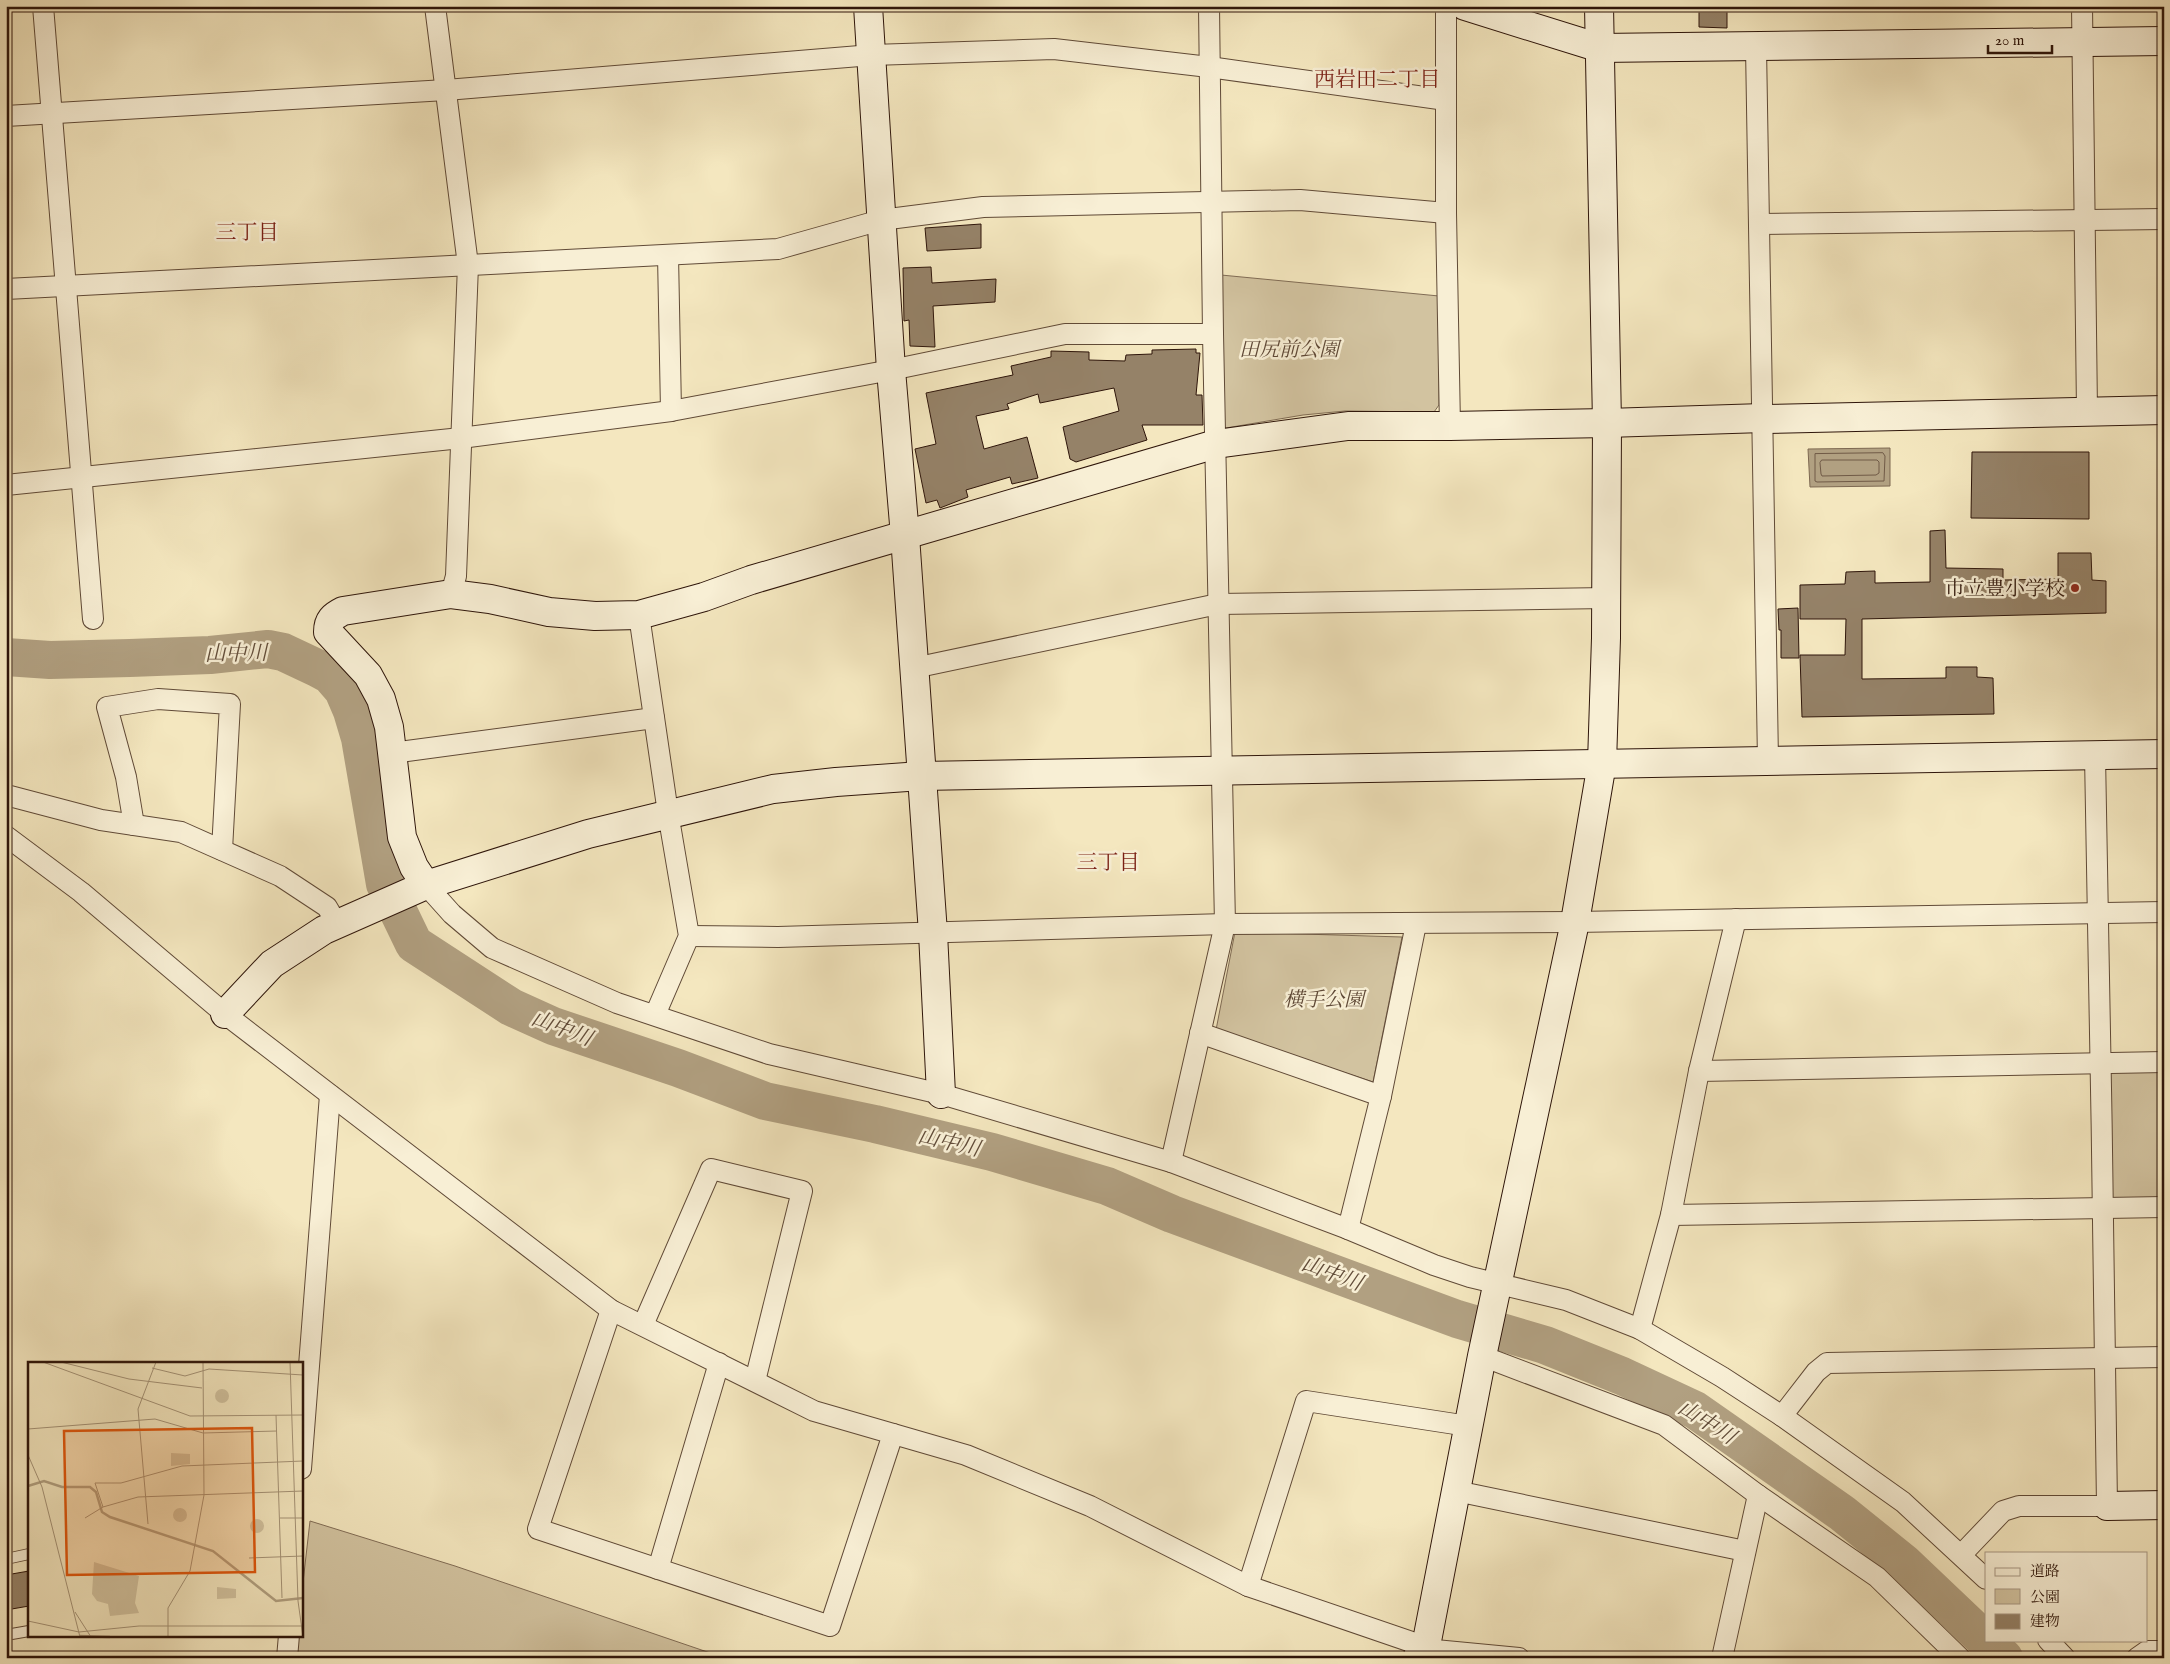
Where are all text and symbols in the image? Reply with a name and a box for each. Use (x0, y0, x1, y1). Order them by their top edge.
scale bar (1988, 22, 2051, 54)
text: 20 m (1995, 31, 2025, 50)
district label: 西岩田二丁目 (1314, 67, 1440, 94)
district label: 三丁目 (216, 220, 279, 247)
park label: 田尻前公園 (1239, 338, 1342, 363)
place label: 市立豊小学校 (1945, 577, 2065, 602)
marker: 市立豊小学校 (2069, 582, 2081, 594)
water label: 山中川 (204, 640, 270, 669)
district label: 三丁目 (1077, 850, 1140, 877)
park label: 横手公園 (1284, 988, 1367, 1013)
water label: 山中川 (527, 1006, 598, 1054)
water label: 山中川 (915, 1123, 984, 1164)
water label: 山中川 (1297, 1251, 1368, 1299)
inset map (28, 1362, 302, 1636)
water label: 山中川 (1672, 1395, 1742, 1452)
legend (1985, 1552, 2148, 1642)
text: 道路 (2030, 1562, 2060, 1581)
text: 公園 (2030, 1588, 2060, 1607)
text: 建物 (2030, 1612, 2060, 1631)

